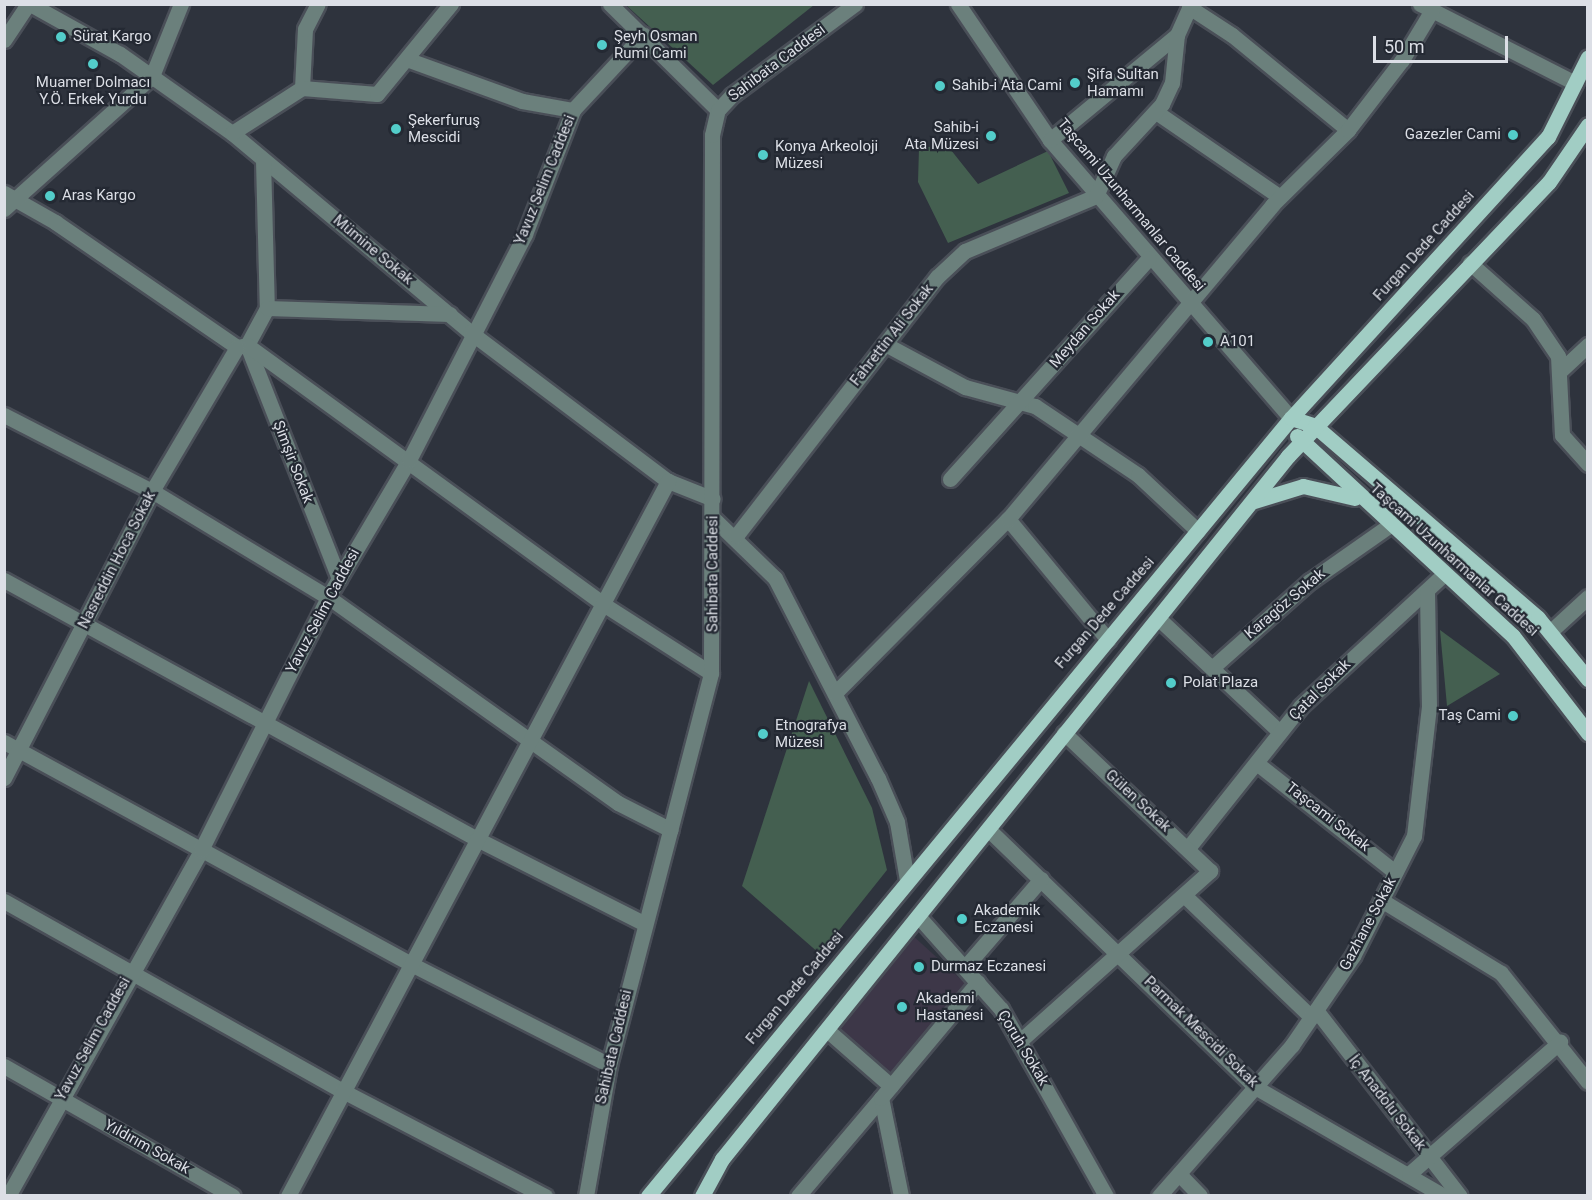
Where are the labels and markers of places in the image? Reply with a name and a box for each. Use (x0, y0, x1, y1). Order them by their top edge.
place label: Şeyh Osman Rumi Cami (614, 27, 698, 62)
place label: Sürat Kargo (73, 28, 151, 46)
marker: Sürat Kargo (54, 30, 68, 44)
marker: Şeyh Osman Rumi Cami (595, 38, 609, 52)
marker: Muamer Dolmacı Y.Ö. Erkek Yurdu (86, 57, 100, 71)
place label: Şifa Sultan Hamamı (1087, 65, 1159, 100)
place label: Muamer Dolmacı Y.Ö. Erkek Yurdu (36, 73, 150, 108)
marker: Şifa Sultan Hamamı (1068, 76, 1082, 90)
place label: Sahib-i Ata Cami (952, 77, 1062, 95)
marker: Sahib-i Ata Cami (933, 79, 947, 93)
place label: Şekerfuruş Mescidi (408, 111, 480, 146)
place label: Sahib-i Ata Müzesi (905, 118, 979, 153)
marker: Şekerfuruş Mescidi (389, 122, 403, 136)
place label: Gazezler Cami (1405, 126, 1501, 144)
marker: Gazezler Cami (1506, 128, 1520, 142)
marker: Sahib-i Ata Müzesi (984, 129, 998, 143)
place label: Konya Arkeoloji Müzesi (775, 137, 878, 172)
marker: Konya Arkeoloji Müzesi (756, 148, 770, 162)
place label: Aras Kargo (62, 187, 136, 205)
marker: Aras Kargo (43, 189, 57, 203)
place label: A101 (1220, 333, 1255, 351)
marker: A101 (1201, 335, 1215, 349)
place label: Polat Plaza (1183, 674, 1258, 692)
marker: Polat Plaza (1164, 676, 1178, 690)
place label: Taş Cami (1439, 707, 1501, 725)
marker: Taş Cami (1506, 709, 1520, 723)
place label: Etnografya Müzesi (775, 716, 847, 751)
marker: Etnografya Müzesi (756, 727, 770, 741)
place label: Akademik Eczanesi (974, 901, 1040, 936)
marker: Akademik Eczanesi (955, 912, 969, 926)
place label: Durmaz Eczanesi (931, 958, 1046, 976)
marker: Durmaz Eczanesi (912, 960, 926, 974)
place label: Akademi Hastanesi (916, 989, 983, 1024)
marker: Akademi Hastanesi (893, 998, 911, 1016)

